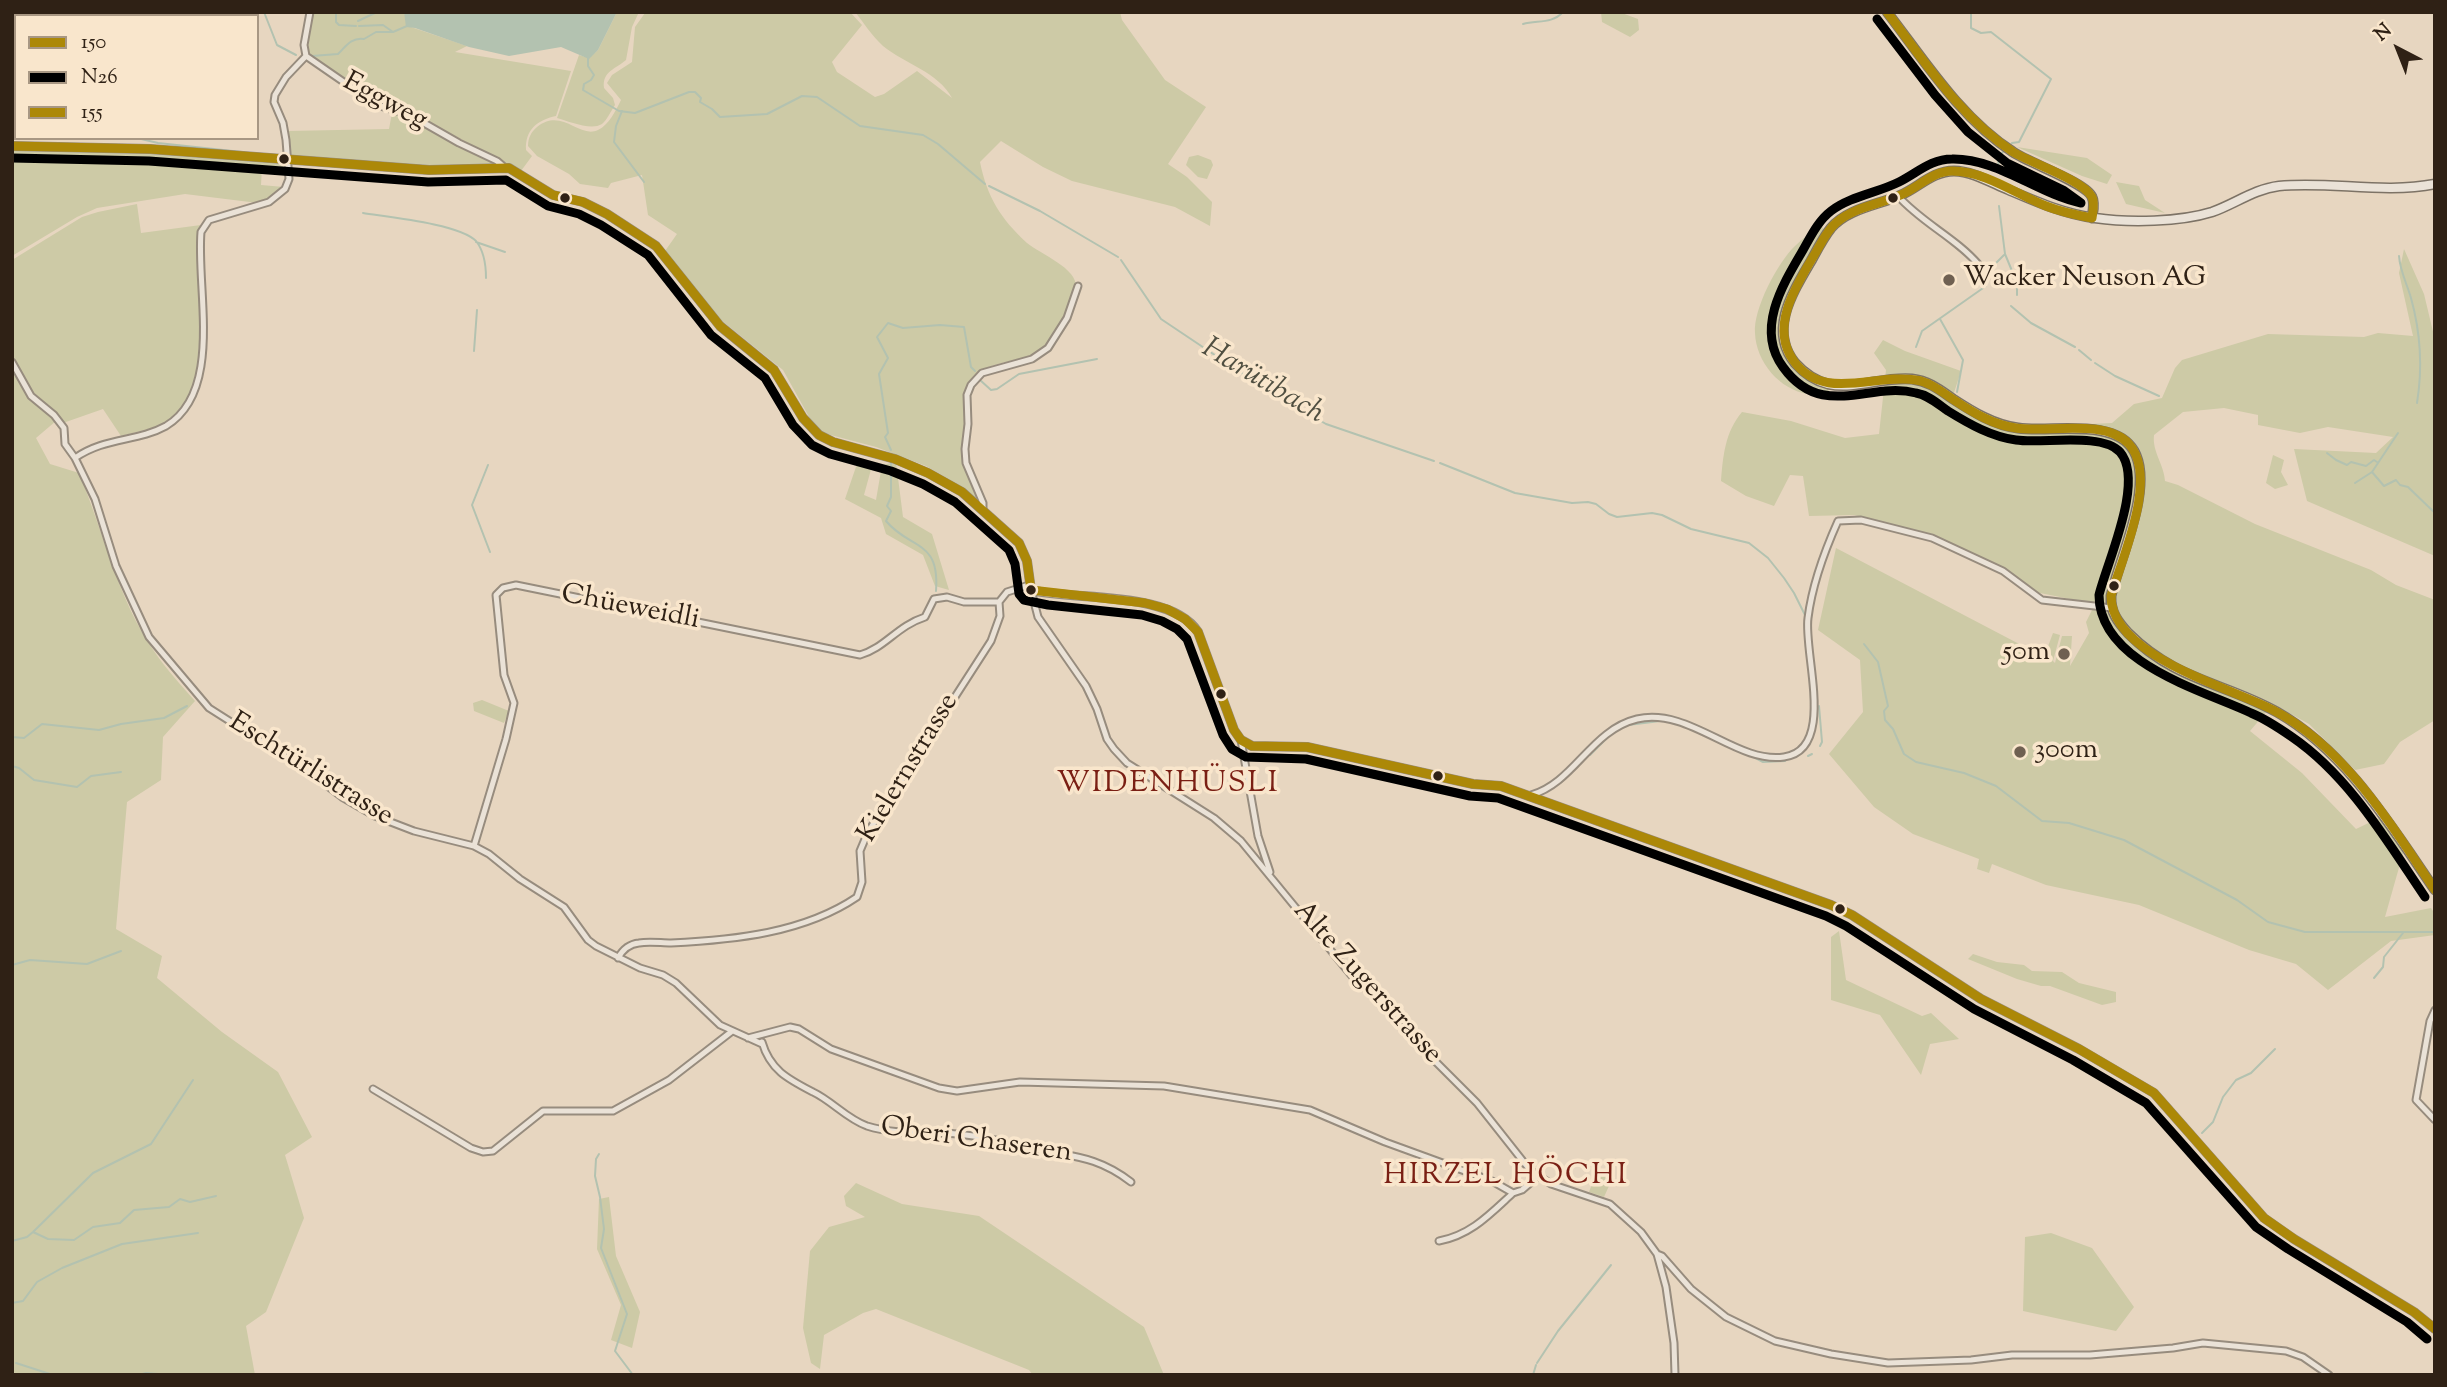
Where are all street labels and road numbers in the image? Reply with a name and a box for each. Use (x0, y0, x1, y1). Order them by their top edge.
street label: Eggweg (336, 67, 432, 139)
street label: Chüeweidli (558, 579, 702, 639)
street label: Kielernstrasse (852, 688, 968, 850)
street label: Eschtürlistrasse (222, 707, 398, 835)
street label: Alte Zugerstrasse (1284, 896, 1448, 1072)
street label: Oberi Chaseren (878, 1112, 1074, 1172)

